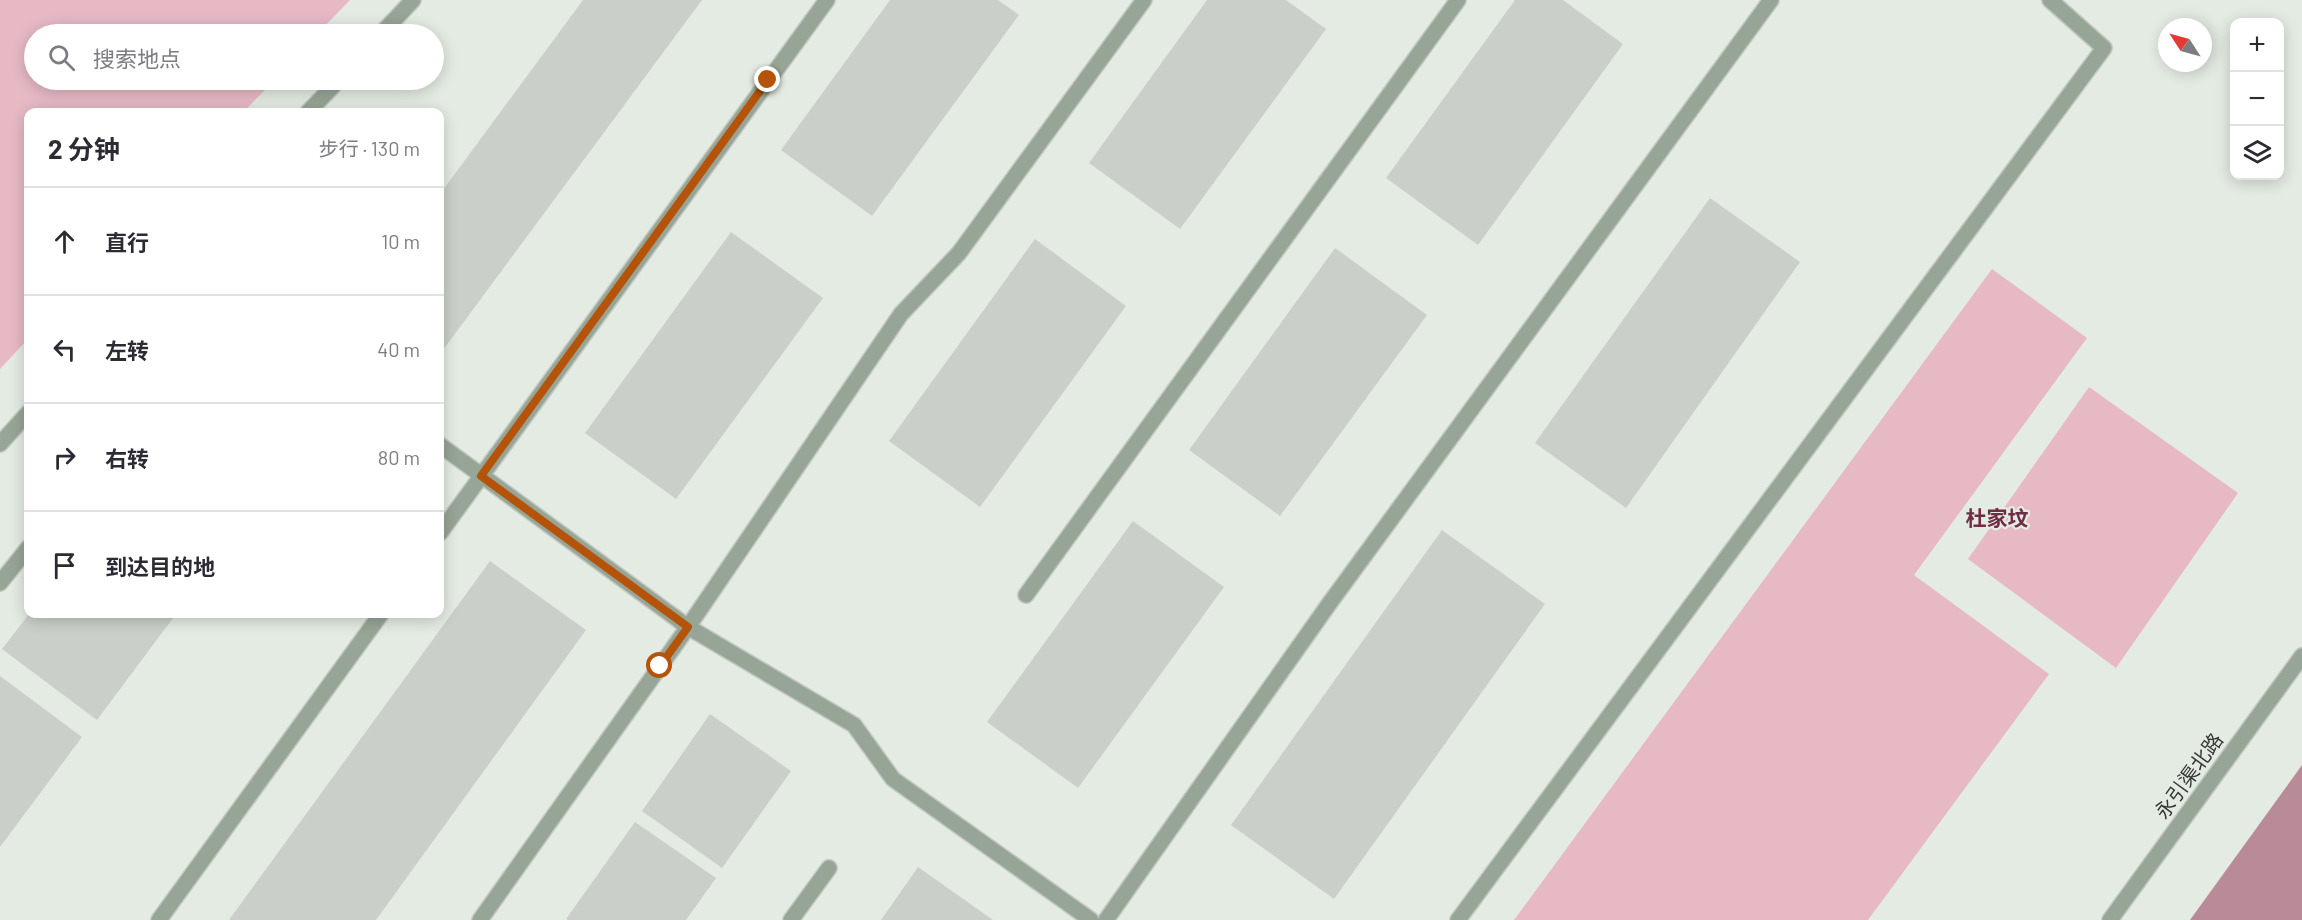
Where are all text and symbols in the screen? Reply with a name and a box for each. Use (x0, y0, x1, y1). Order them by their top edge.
north arrow (2158, 18, 2212, 72)
map controls (2230, 18, 2284, 180)
button: + (2230, 18, 2284, 72)
search box (24, 24, 444, 90)
icon: search (45, 41, 78, 74)
text: 搜索地点 (93, 45, 181, 71)
route end (754, 66, 780, 92)
button: − (2230, 72, 2284, 126)
button: layers (2230, 126, 2284, 180)
text: 2 分钟 (48, 133, 120, 164)
text: 步行 · 130 m (319, 136, 420, 160)
icon: ahead (48, 225, 81, 258)
text: 直行 (105, 229, 149, 255)
text: 10 m (381, 229, 420, 253)
icon: left (48, 333, 81, 366)
text: 左转 (105, 337, 149, 363)
text: 40 m (377, 337, 420, 361)
icon: right (48, 441, 81, 474)
text: 右转 (105, 445, 149, 471)
text: 80 m (378, 445, 420, 469)
district label: 杜家坟 (1966, 505, 2029, 530)
icon: arrive (48, 549, 81, 582)
text: 到达目的地 (105, 553, 215, 579)
route start (646, 652, 672, 678)
street label: 永引渠北路 (2149, 728, 2227, 823)

